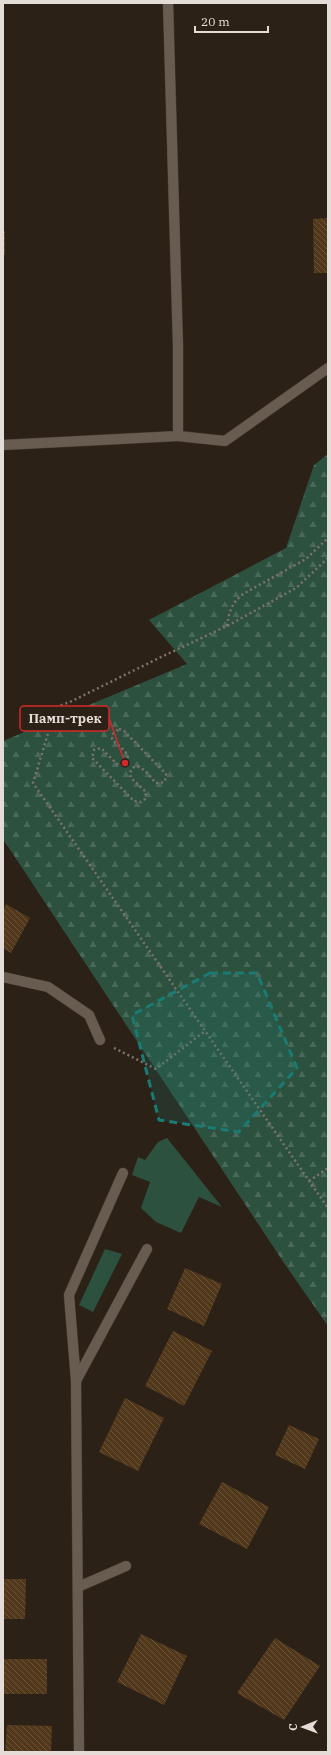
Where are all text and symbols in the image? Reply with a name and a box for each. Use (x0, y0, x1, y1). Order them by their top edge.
scale bar (195, 8, 268, 34)
text: 20 m (201, 14, 230, 29)
callout: Памп-трек (20, 706, 109, 731)
text: Памп-трек (29, 710, 101, 727)
north arrow (283, 1707, 323, 1747)
text: С (286, 1723, 300, 1731)

